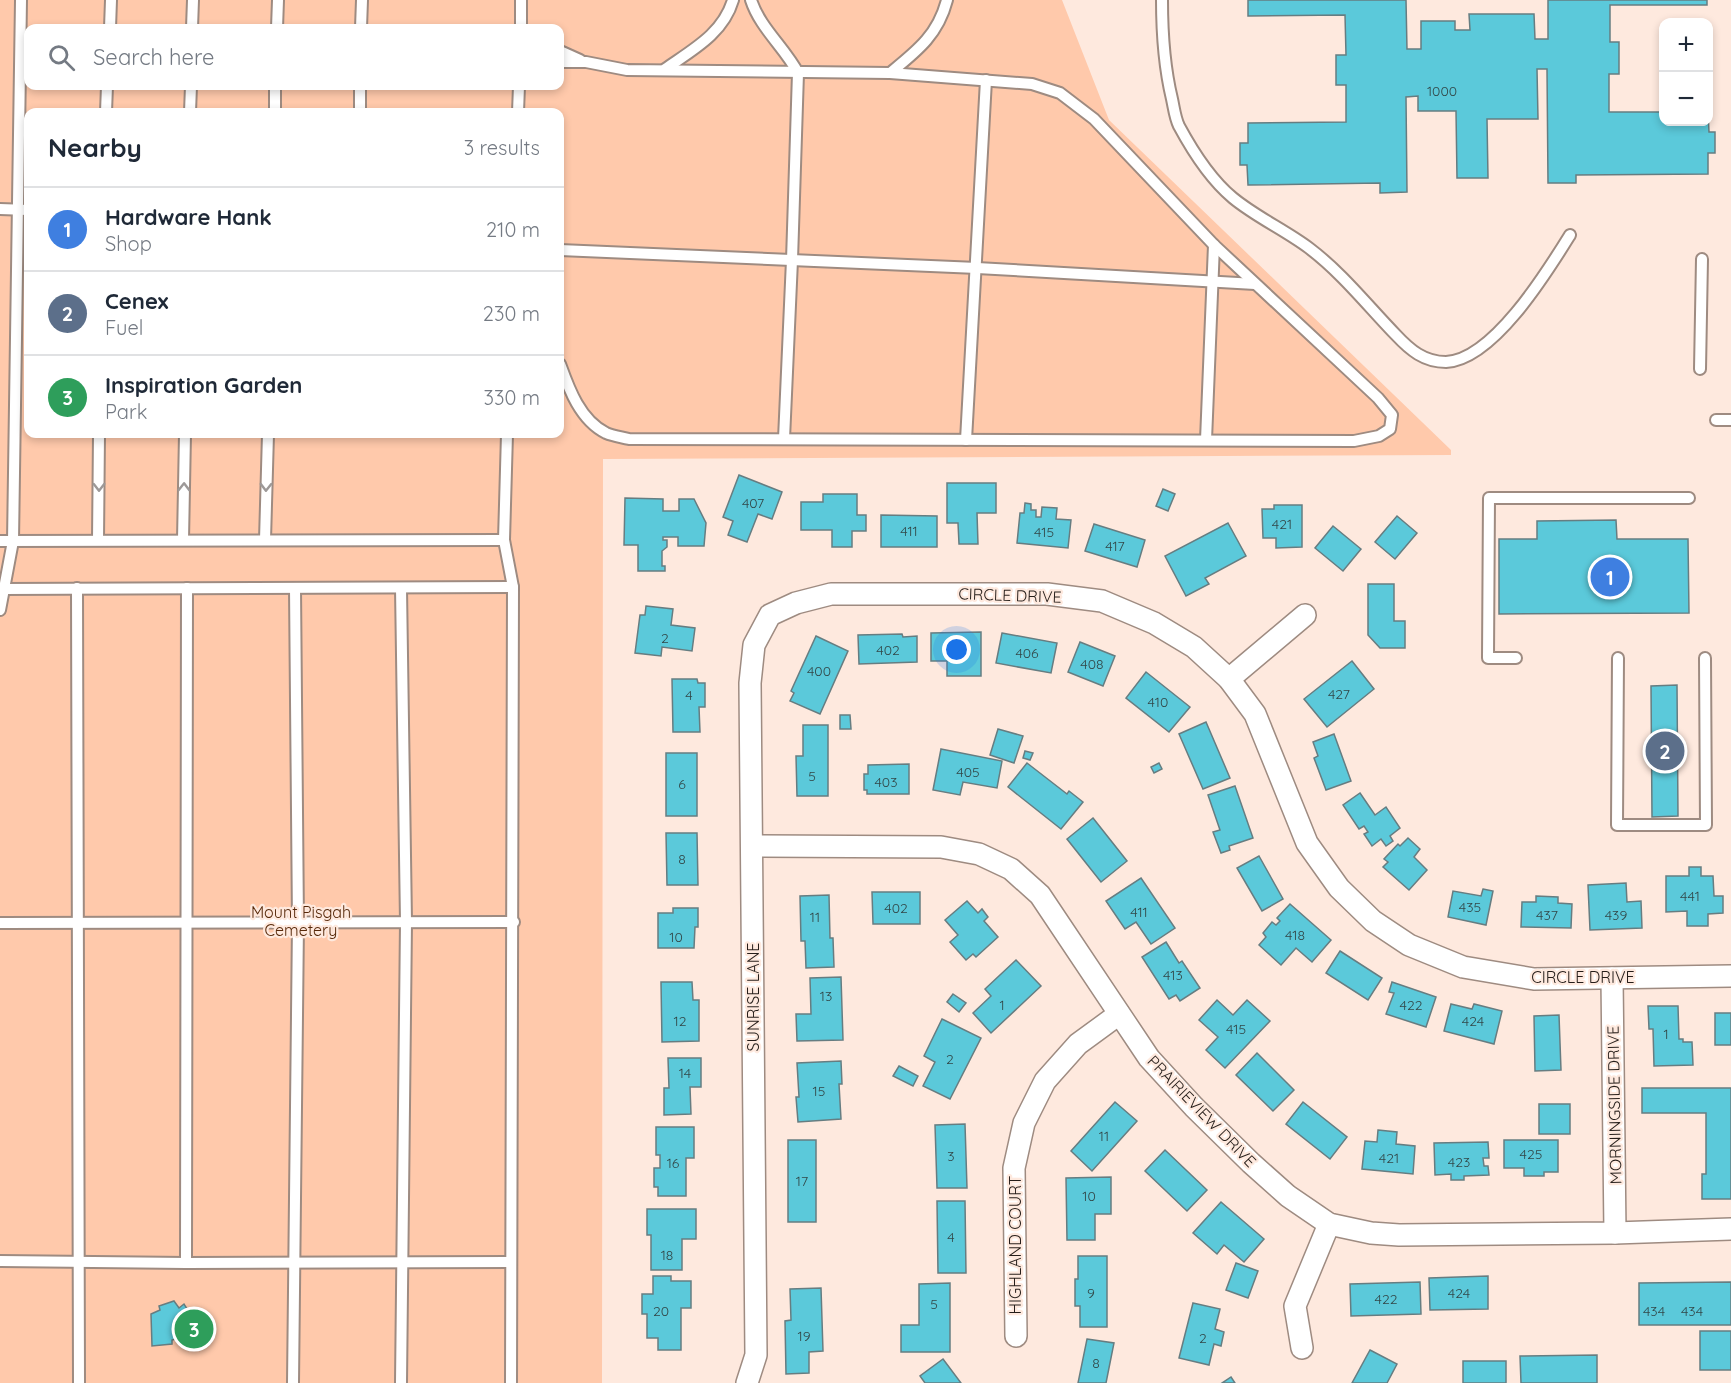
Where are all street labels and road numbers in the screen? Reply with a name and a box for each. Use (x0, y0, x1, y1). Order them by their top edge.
street label: CIRCLE DRIVE (958, 583, 1062, 607)
street label: SUNRISE LANE (743, 943, 763, 1051)
street label: CIRCLE DRIVE (1531, 967, 1635, 987)
street label: MORNINGSIDE DRIVE (1603, 1026, 1625, 1184)
street label: PRAIRIEVIEW DRIVE (1143, 1051, 1261, 1171)
street label: HIGHLAND COURT (1005, 1175, 1025, 1314)

